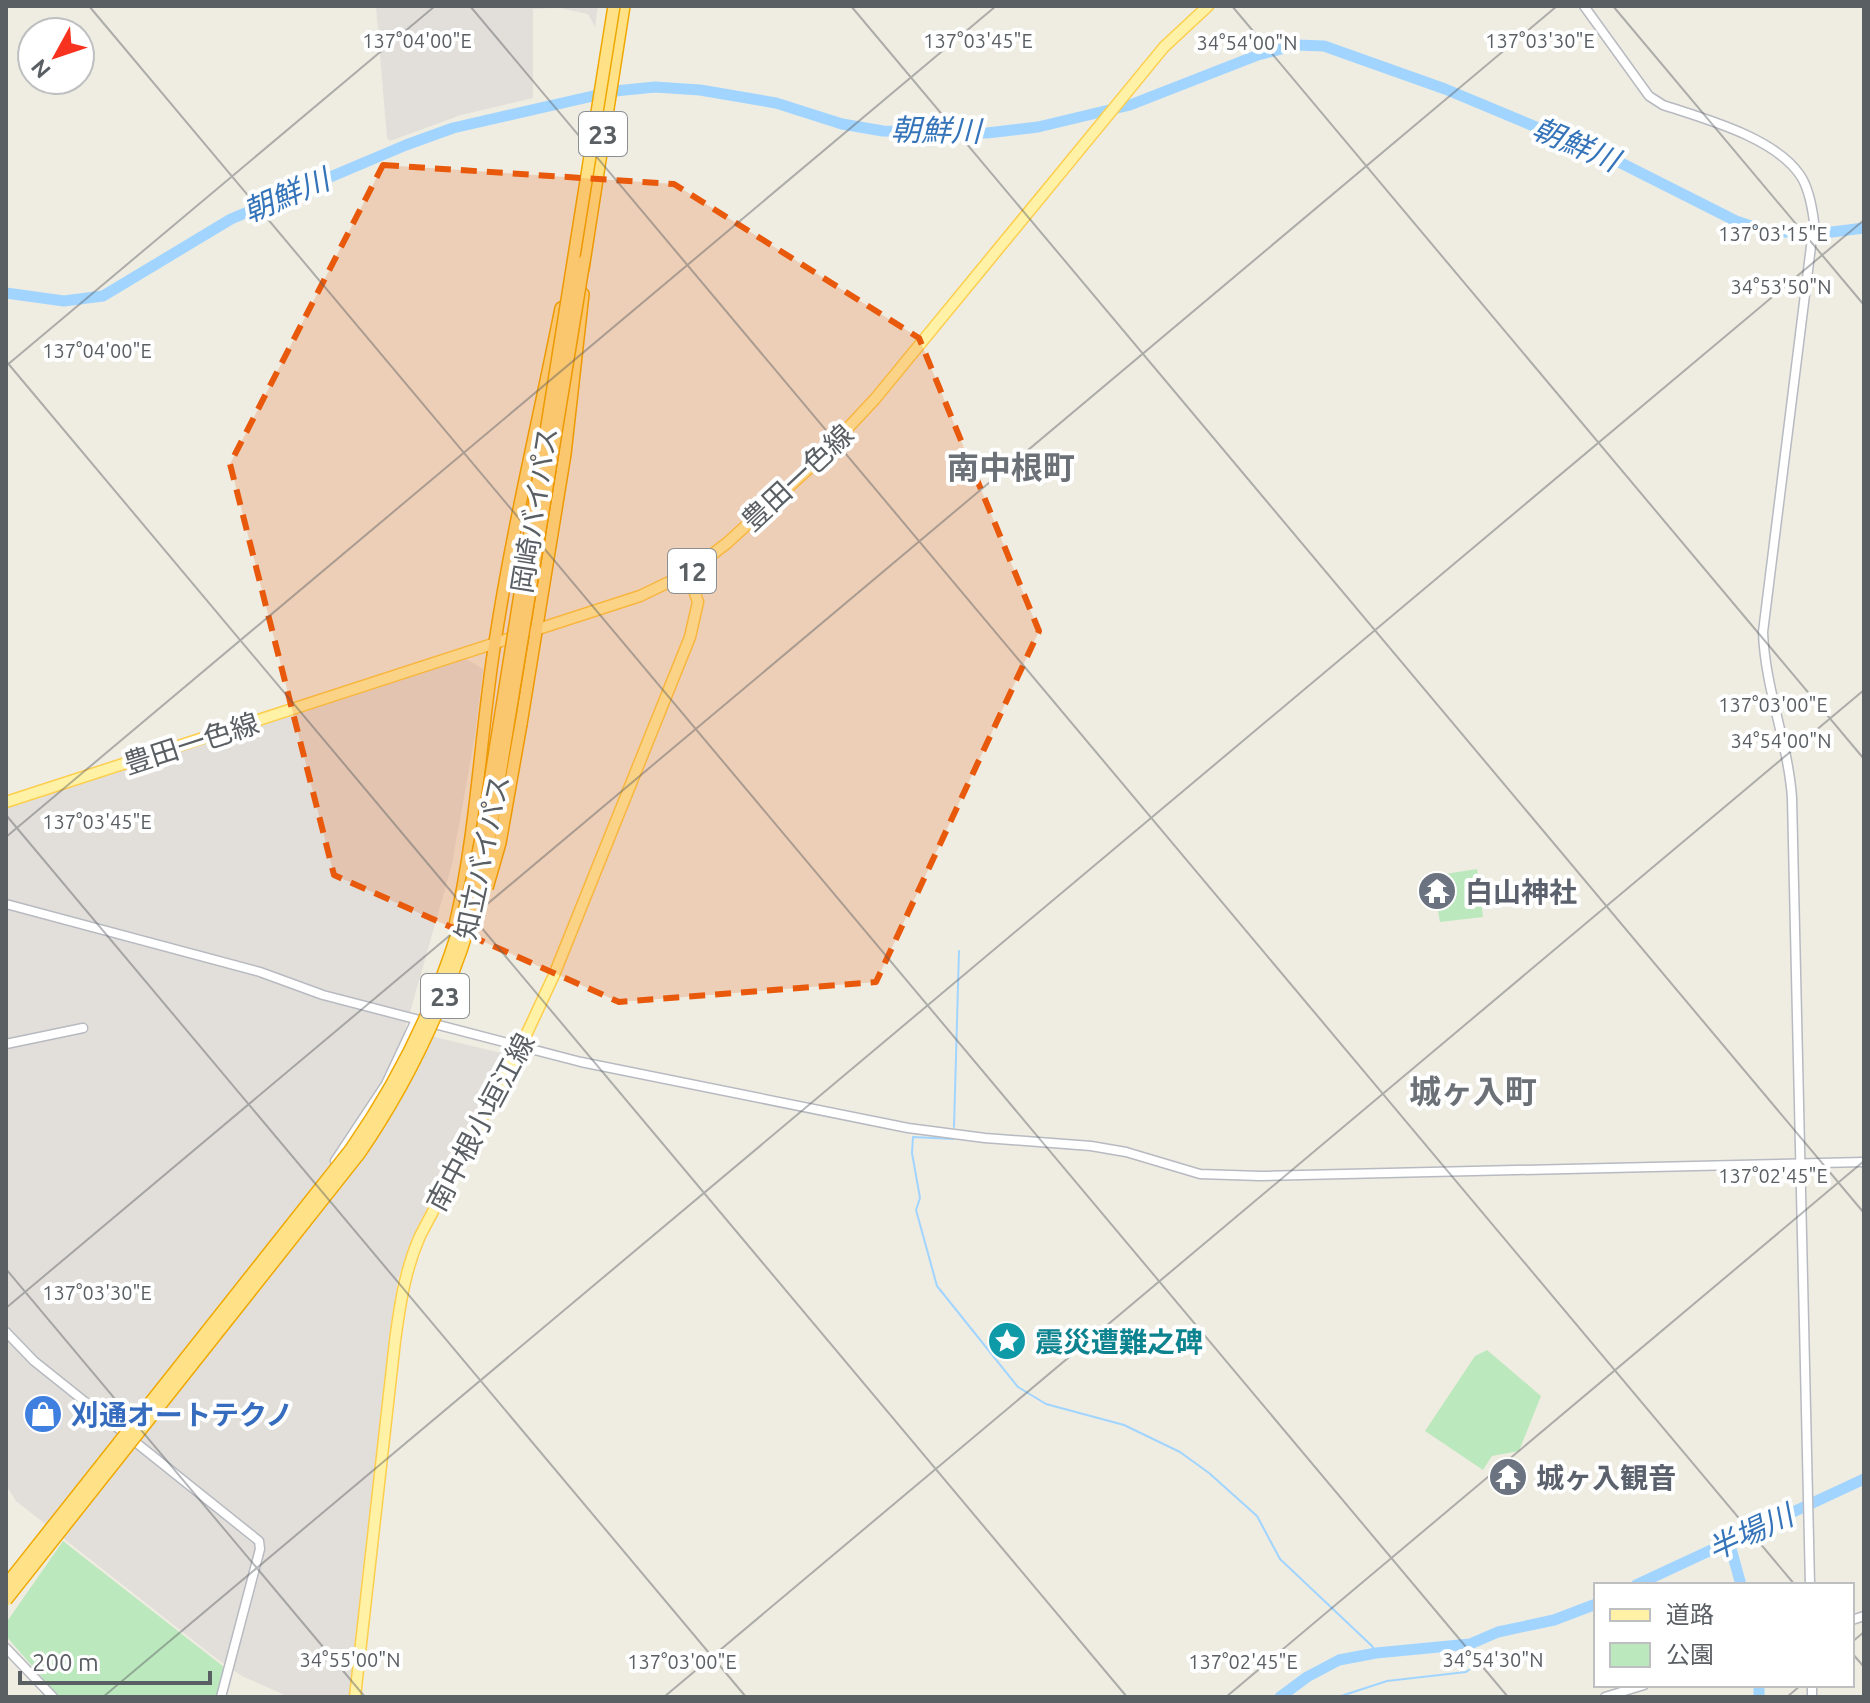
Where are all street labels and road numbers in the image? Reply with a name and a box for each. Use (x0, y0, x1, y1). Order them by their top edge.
road number: 23 (579, 112, 627, 156)
street label: 豊田一色線 (735, 418, 859, 536)
street label: 岡崎バイパス (506, 425, 562, 595)
road number: 12 (668, 549, 716, 593)
street label: 豊田一色線 (120, 707, 262, 779)
street label: 知立バイパス (449, 772, 515, 942)
road number: 23 (421, 974, 469, 1018)
street label: 南中根小垣江線 (420, 1028, 540, 1216)

